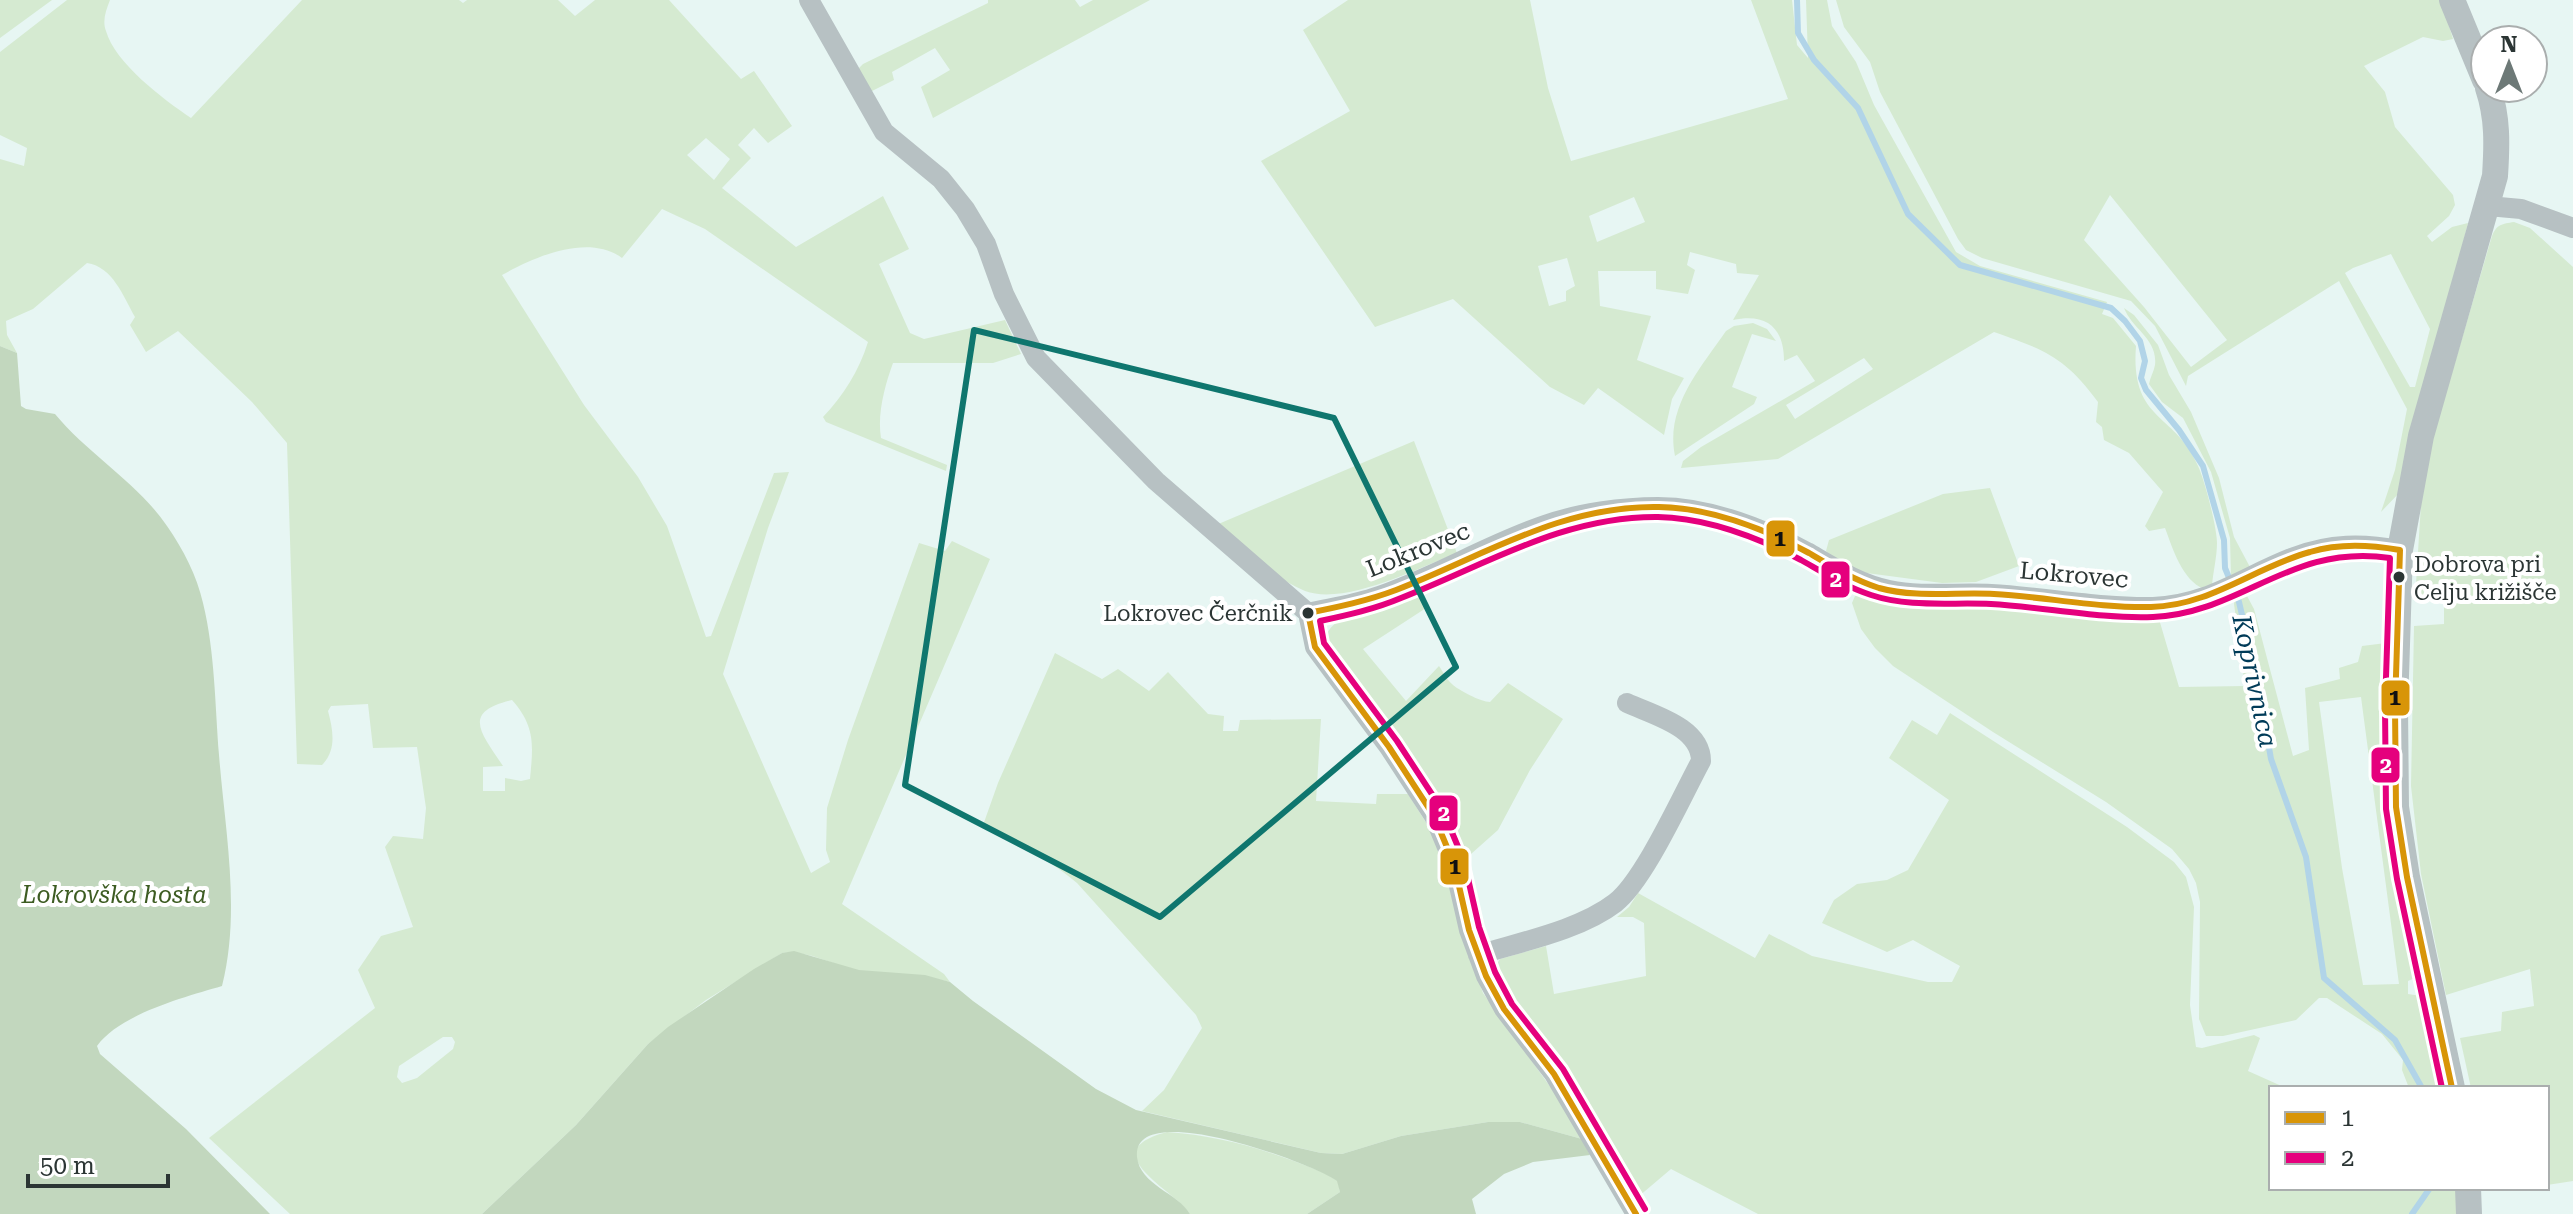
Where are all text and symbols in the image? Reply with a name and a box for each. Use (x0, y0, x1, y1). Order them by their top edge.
north arrow (2469, 24, 2549, 104)
text: N (2501, 32, 2518, 57)
street label: Lokrovec (1362, 517, 1474, 583)
line badge: 1 (1765, 519, 1796, 558)
text: 1 (1774, 526, 1786, 551)
place label: Dobrova pri Celju križišče (2414, 552, 2557, 605)
street label: Lokrovec (2019, 556, 2129, 594)
line badge: 2 (1820, 560, 1851, 599)
text: 2 (1830, 567, 1842, 592)
marker: Dobrova pri Celju križišče (2391, 569, 2407, 585)
place label: Lokrovec Čerčnik (1103, 600, 1293, 626)
marker: Lokrovec Čerčnik (1300, 605, 1316, 621)
water label: Koprivnica (2226, 611, 2284, 750)
line badge: 1 (2380, 679, 2411, 717)
text: 1 (2389, 685, 2401, 710)
line badge: 2 (2370, 746, 2401, 784)
text: 2 (2380, 753, 2392, 778)
line badge: 2 (1428, 794, 1459, 832)
text: 2 (1438, 801, 1450, 826)
line badge: 1 (1439, 847, 1470, 886)
text: 1 (1449, 854, 1461, 879)
park label: Lokrovška hosta (20, 881, 207, 909)
legend (2269, 1086, 2549, 1190)
text: 1 (2341, 1104, 2354, 1132)
scale bar (28, 1138, 168, 1188)
text: 2 (2341, 1144, 2354, 1172)
text: 50 m (40, 1152, 95, 1180)

